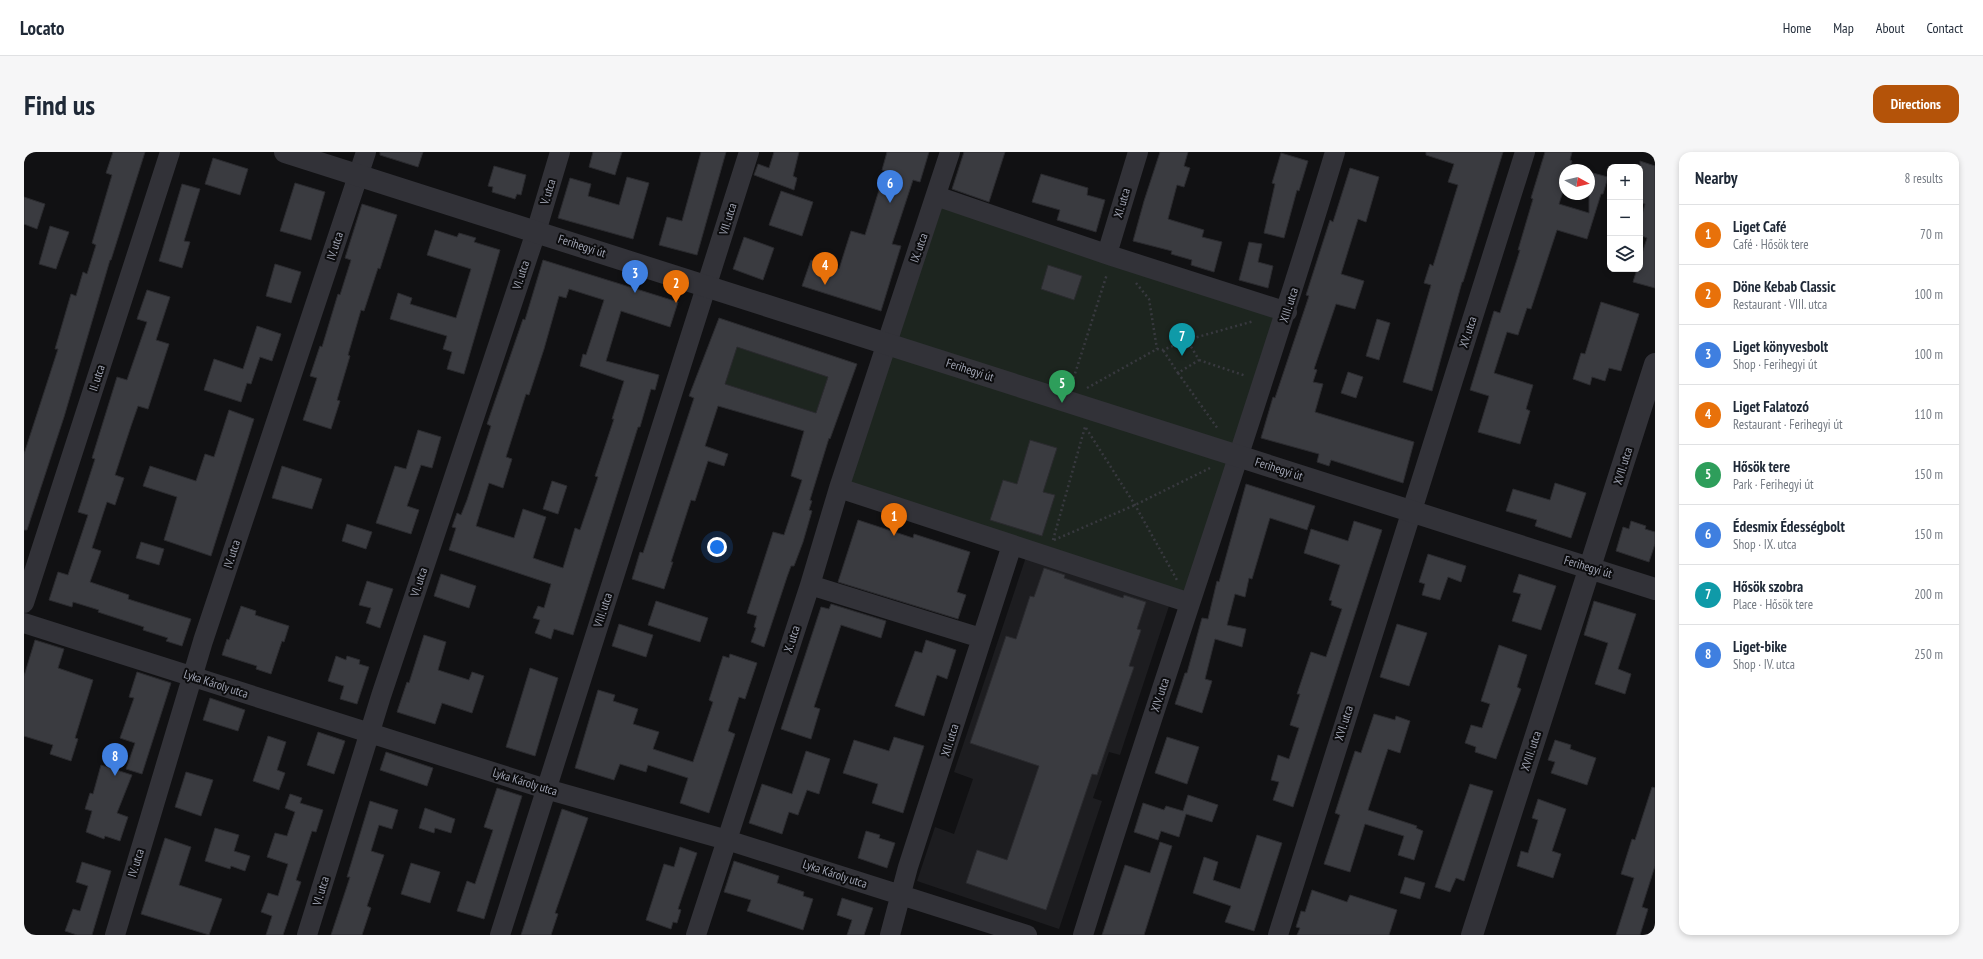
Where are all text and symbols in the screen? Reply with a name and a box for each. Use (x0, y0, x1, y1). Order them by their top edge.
text: Locato (20, 16, 65, 40)
text: Home (1783, 19, 1811, 37)
text: Map (1833, 19, 1854, 37)
text: About (1876, 19, 1905, 37)
text: Contact (1927, 19, 1963, 37)
button: Directions (1873, 85, 1959, 123)
text: Find us (24, 86, 95, 123)
north arrow (1559, 164, 1595, 200)
map controls (1607, 164, 1643, 272)
button: + (1607, 164, 1643, 200)
text: Nearby (1695, 167, 1738, 189)
pin: 6 (877, 170, 903, 203)
text: 8 results (1904, 170, 1943, 187)
street label: V. utca (536, 177, 559, 207)
street label: XI. utca (1110, 186, 1133, 219)
button: − (1607, 200, 1643, 236)
street label: VII. utca (715, 201, 740, 238)
text: Liget Café (1733, 217, 1786, 236)
text: 1 (1705, 226, 1711, 243)
text: 70 m (1920, 226, 1943, 243)
street label: IV. utca (323, 230, 346, 262)
street label: Ferihegyi út (556, 231, 609, 260)
street label: IX. utca (907, 231, 931, 265)
button: layers (1607, 236, 1643, 272)
text: Café · Hősök tere (1733, 236, 1809, 253)
pin: 4 (812, 252, 838, 285)
street label: VI. utca (508, 258, 532, 292)
pin: 3 (622, 260, 648, 293)
pin: 2 (663, 270, 689, 303)
text: Döne Kebab Classic (1733, 277, 1836, 296)
street label: XIII. utca (1276, 285, 1301, 324)
text: 2 (1705, 286, 1711, 303)
text: 100 m (1914, 286, 1943, 303)
text: Restaurant · VIII. utca (1733, 296, 1827, 313)
street label: XV. utca (1455, 314, 1480, 349)
pin: 7 (1169, 323, 1195, 356)
text: Liget könyvesbolt (1733, 337, 1828, 356)
text: 3 (1705, 346, 1711, 363)
text: 100 m (1914, 346, 1943, 363)
street label: Ferihegyi út (944, 355, 997, 384)
text: Shop · Ferihegyi út (1733, 356, 1817, 373)
street label: II. utca (85, 363, 108, 393)
pin: 5 (1049, 370, 1075, 403)
text: Liget Falatozó (1733, 397, 1809, 416)
text: 4 (1705, 406, 1711, 423)
text: 110 m (1914, 406, 1943, 423)
text: Restaurant · Ferihegyi út (1733, 416, 1843, 433)
street label: XVII. utca (1610, 445, 1635, 486)
street label: Ferihegyi út (1253, 454, 1306, 483)
text: Hősök tere (1733, 457, 1790, 476)
text: 5 (1705, 466, 1711, 483)
text: 150 m (1914, 466, 1943, 483)
text: Park · Ferihegyi út (1733, 476, 1814, 493)
pin: 1 (881, 503, 907, 536)
text: Édesmix Édességbolt (1733, 517, 1845, 536)
text: 6 (1705, 526, 1711, 543)
text: 150 m (1914, 526, 1943, 543)
text: Shop · IX. utca (1733, 536, 1797, 553)
your location (707, 537, 727, 557)
street label: IV. utca (220, 538, 243, 570)
street label: Ferihegyi út (1562, 552, 1615, 581)
street label: VI. utca (406, 565, 430, 599)
text: Hősök szobra (1733, 577, 1803, 596)
text: 7 (1705, 586, 1711, 603)
text: 200 m (1914, 586, 1943, 603)
street label: VIII. utca (590, 591, 615, 630)
text: Place · Hősök tere (1733, 596, 1813, 613)
street label: X. utca (780, 623, 803, 654)
text: Liget-bike (1733, 637, 1787, 656)
text: 8 (1705, 646, 1711, 663)
text: 250 m (1914, 646, 1943, 663)
text: Shop · IV. utca (1733, 656, 1795, 673)
street label: Lyka Károly utca (182, 666, 250, 701)
street label: XIV. utca (1147, 676, 1172, 714)
street label: XVI. utca (1331, 703, 1356, 742)
street label: XII. utca (938, 722, 962, 758)
street label: XVIII. utca (1517, 729, 1544, 773)
pin: 8 (102, 743, 128, 776)
street label: Lyka Károly utca (491, 765, 559, 799)
street label: IV. utca (124, 847, 147, 879)
street label: Lyka Károly utca (801, 856, 869, 891)
street label: VI. utca (309, 874, 332, 908)

